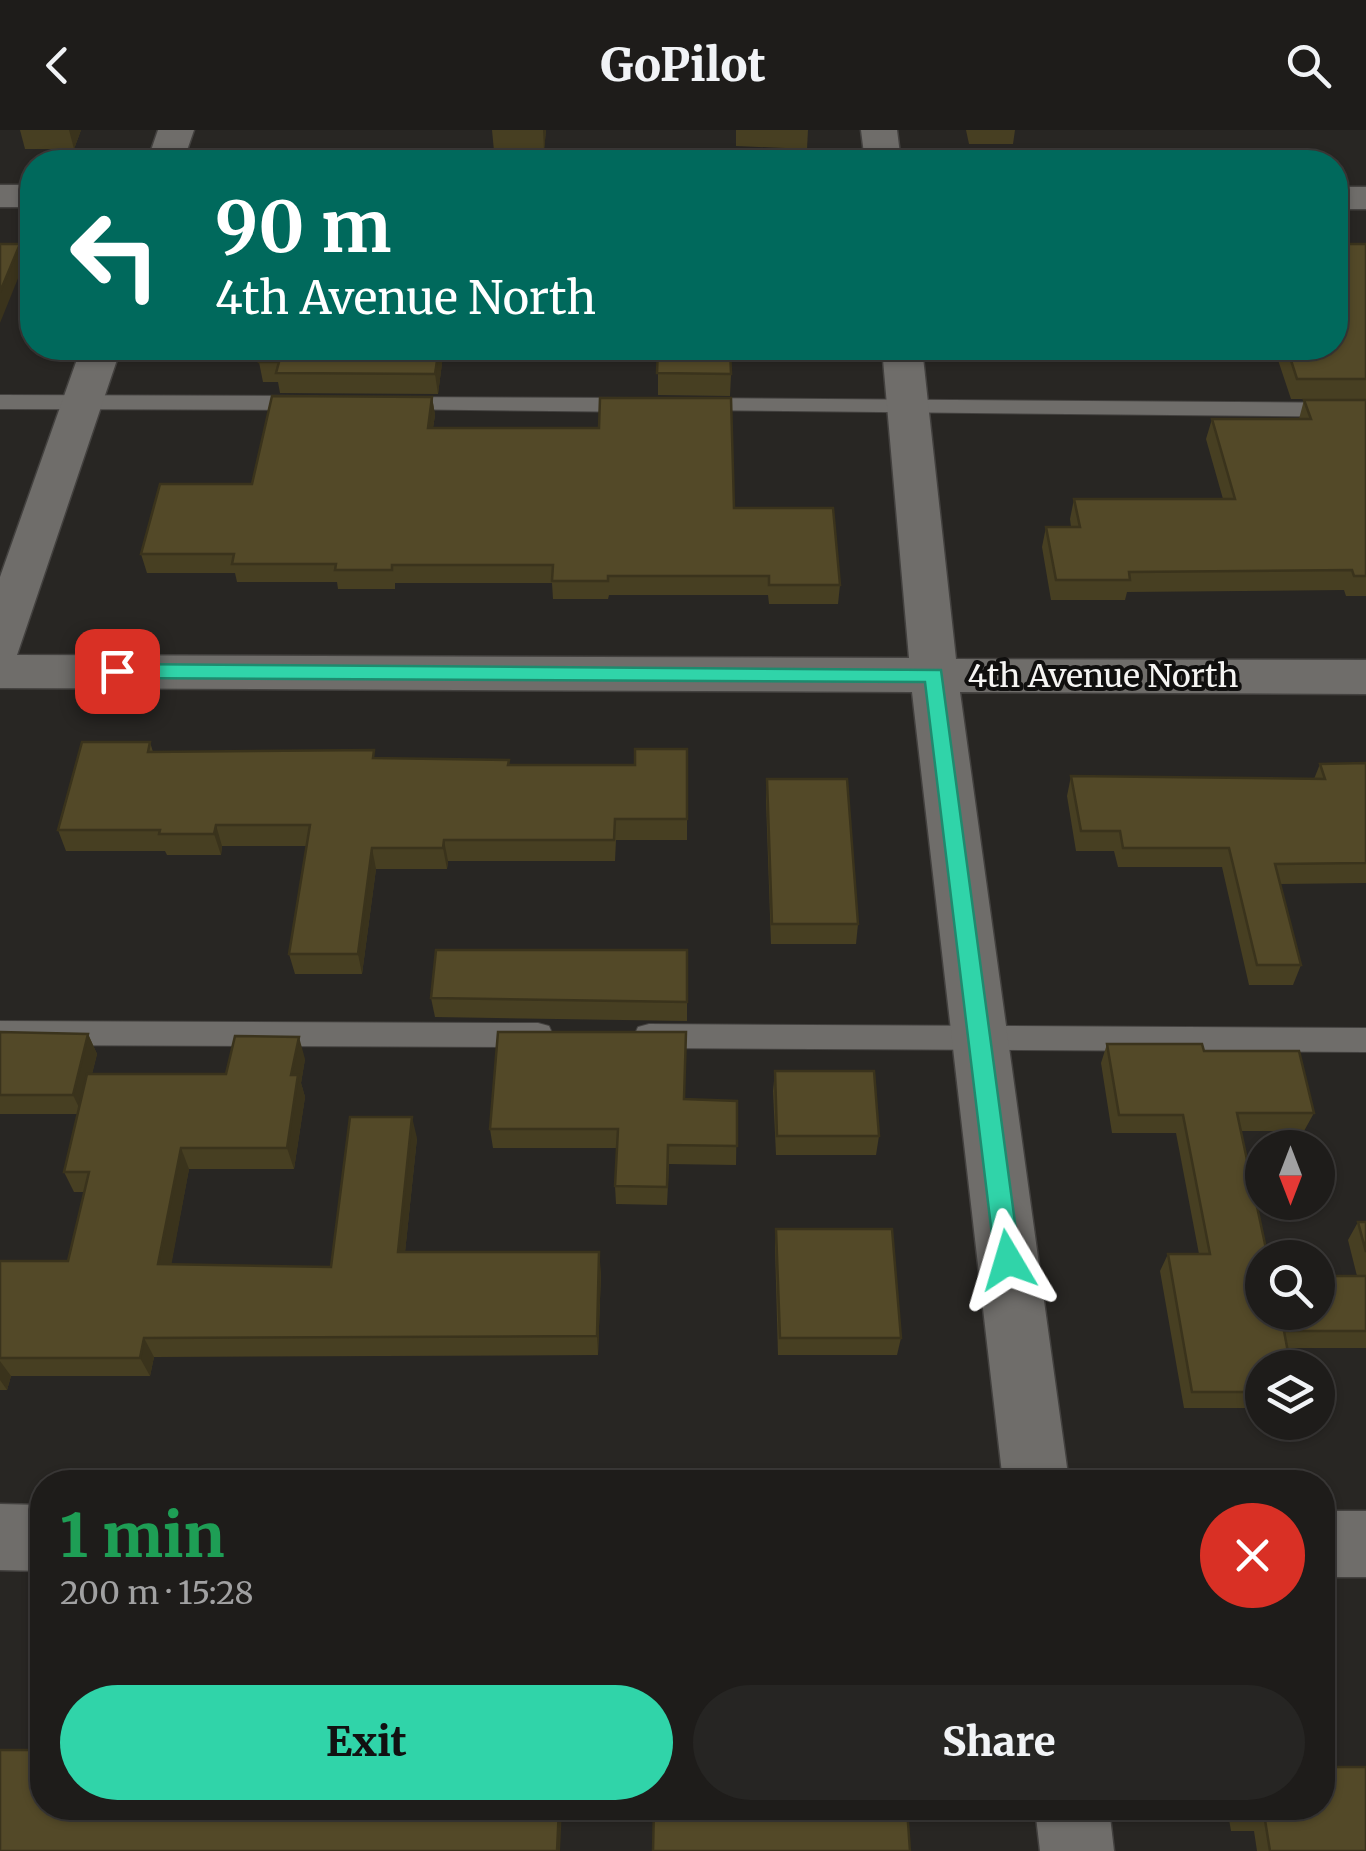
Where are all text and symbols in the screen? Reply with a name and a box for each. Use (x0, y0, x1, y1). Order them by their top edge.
text: GoPilot (600, 37, 766, 93)
icon: back (30, 38, 85, 93)
icon: search (1281, 38, 1336, 93)
text: 90 m (215, 183, 392, 271)
icon: left (50, 190, 180, 320)
text: 4th Avenue North (215, 270, 596, 326)
pin (75, 629, 160, 714)
icon: arrive (90, 644, 145, 699)
street label: 4th Avenue North (967, 656, 1239, 696)
north arrow (1245, 1130, 1335, 1220)
map controls (1245, 1130, 1335, 1440)
position arrow (956, 1208, 1060, 1312)
button: search (1245, 1240, 1335, 1330)
button: layers (1245, 1350, 1335, 1440)
text: 1 min (60, 1498, 224, 1573)
button: close (1200, 1503, 1305, 1608)
text: 200 m · 15:28 (60, 1573, 254, 1613)
button: Exit (60, 1685, 673, 1800)
button: Share (693, 1685, 1305, 1800)

